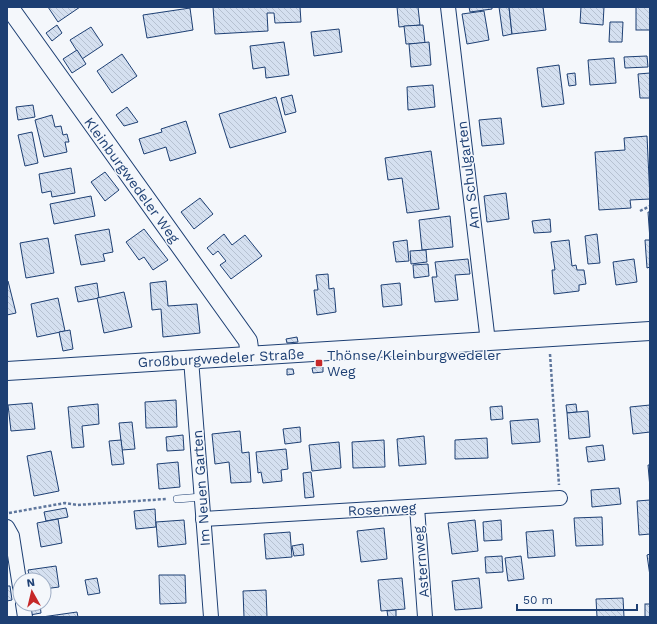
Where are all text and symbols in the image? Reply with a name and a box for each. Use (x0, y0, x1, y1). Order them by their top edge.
street label: Kleinburgwedeler Weg (81, 114, 183, 246)
street label: Am Schulgarten (453, 120, 483, 230)
street label: Großburgwedeler Straße (137, 346, 305, 370)
place label: Thönse/Kleinburgwedeler Weg (327, 347, 501, 379)
marker: Thönse/Kleinburgwedeler Weg (314, 358, 324, 368)
street label: Im Neuen Garten (189, 429, 213, 547)
street label: Rosenweg (347, 499, 417, 519)
street label: Asternweg (410, 525, 432, 598)
north arrow (12, 572, 52, 612)
text: N (26, 576, 36, 590)
scale bar (517, 586, 637, 612)
text: 50 m (523, 593, 553, 607)

